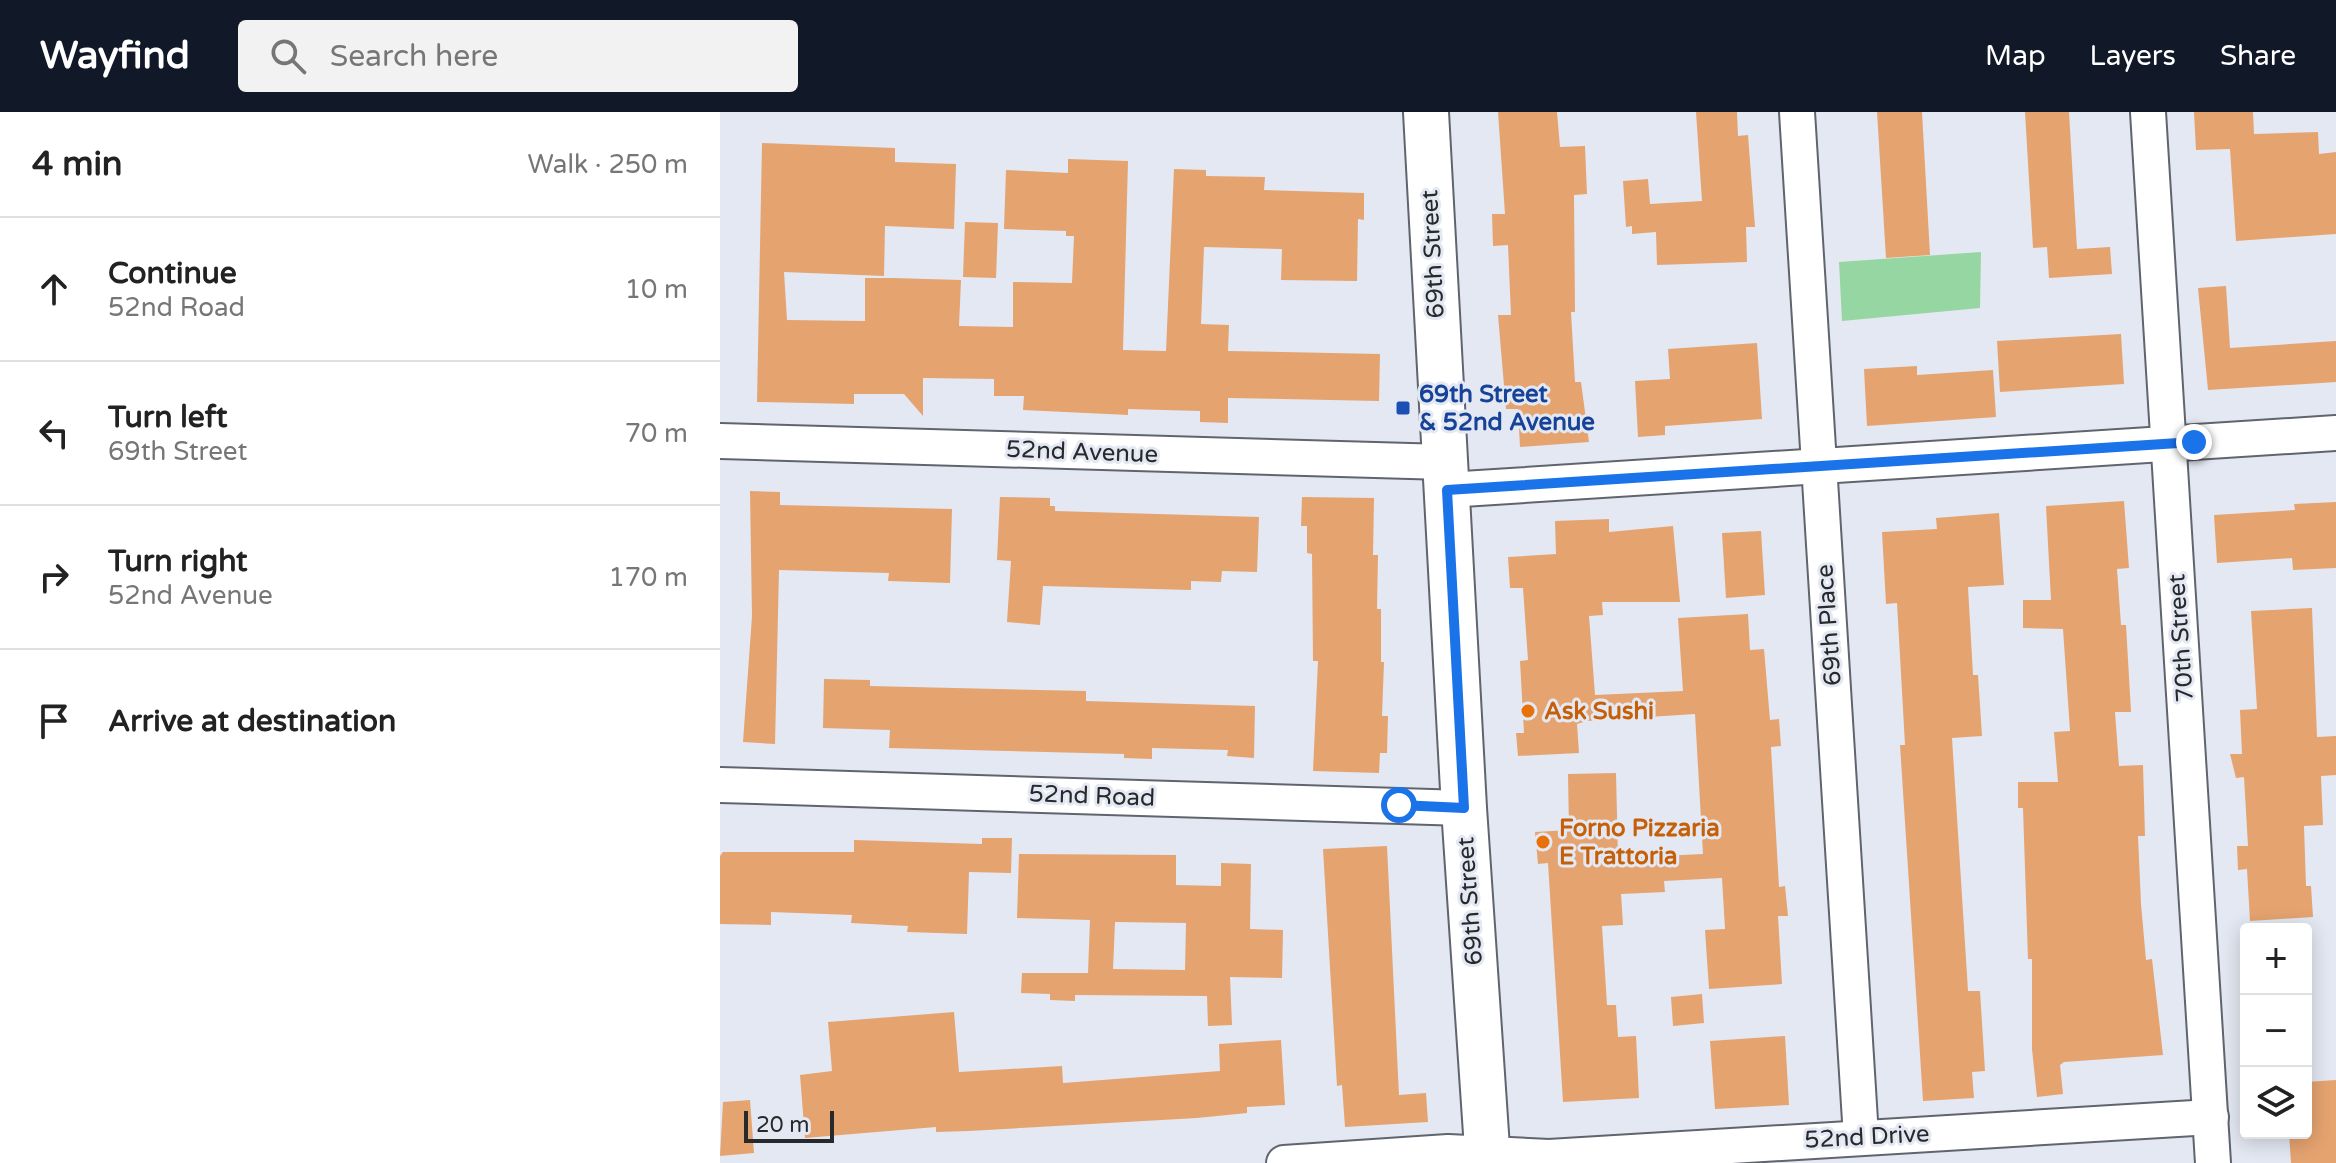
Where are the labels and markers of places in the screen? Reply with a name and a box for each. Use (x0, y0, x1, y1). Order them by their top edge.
place label: 69th Street & 52nd Avenue (1419, 380, 1595, 437)
marker: 69th Street & 52nd Avenue (1394, 399, 1412, 417)
place label: Ask Sushi (1544, 697, 1654, 726)
marker: Ask Sushi (1519, 702, 1537, 720)
place label: Forno Pizzaria E Trattoria (1559, 814, 1720, 871)
marker: Forno Pizzaria E Trattoria (1534, 833, 1552, 851)

